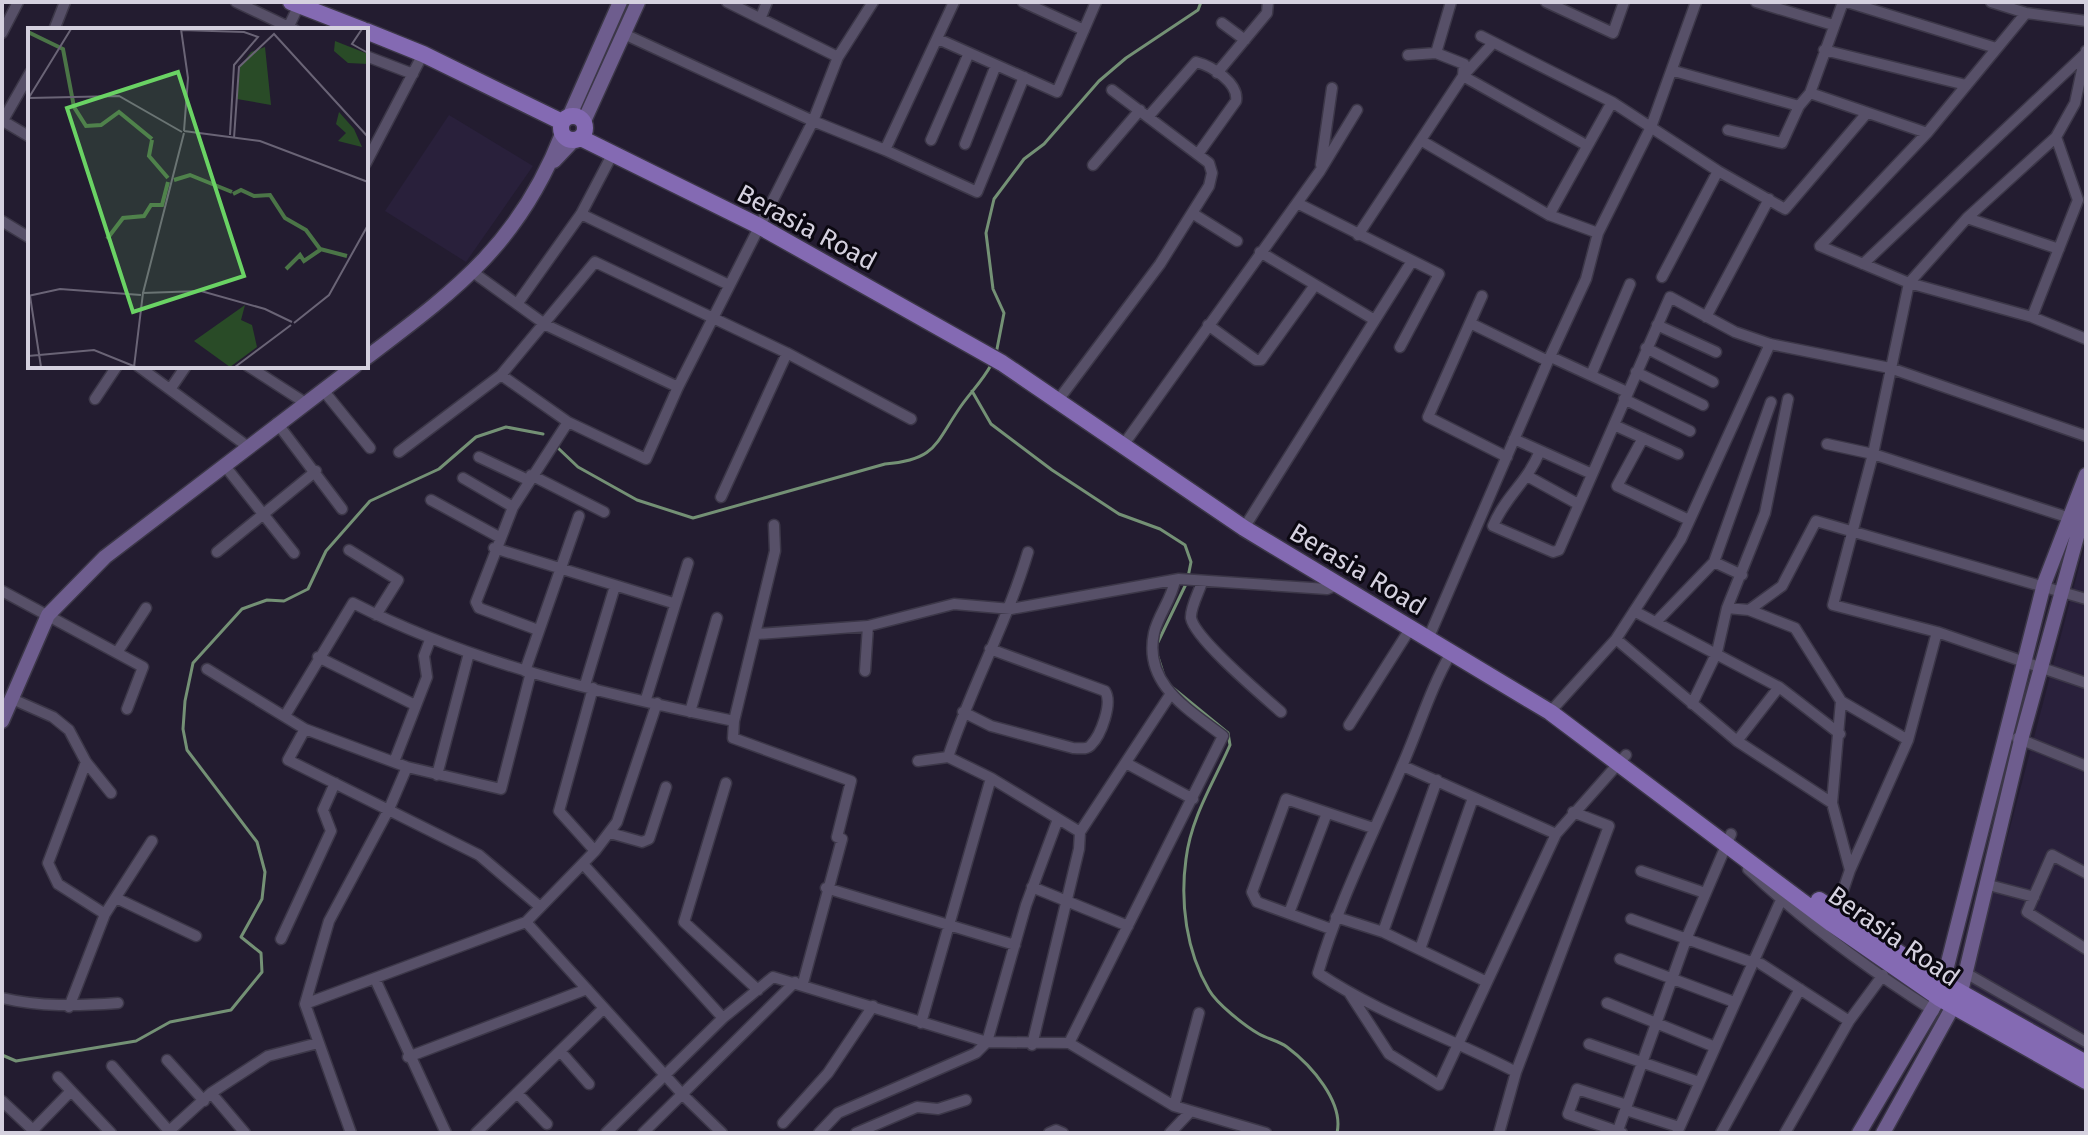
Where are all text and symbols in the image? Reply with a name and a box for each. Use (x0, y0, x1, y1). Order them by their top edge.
inset map (28, 28, 368, 368)
street label: Berasia Road (732, 178, 882, 277)
street label: Berasia Road (1284, 517, 1431, 622)
street label: Berasia Road (1822, 880, 1965, 993)

